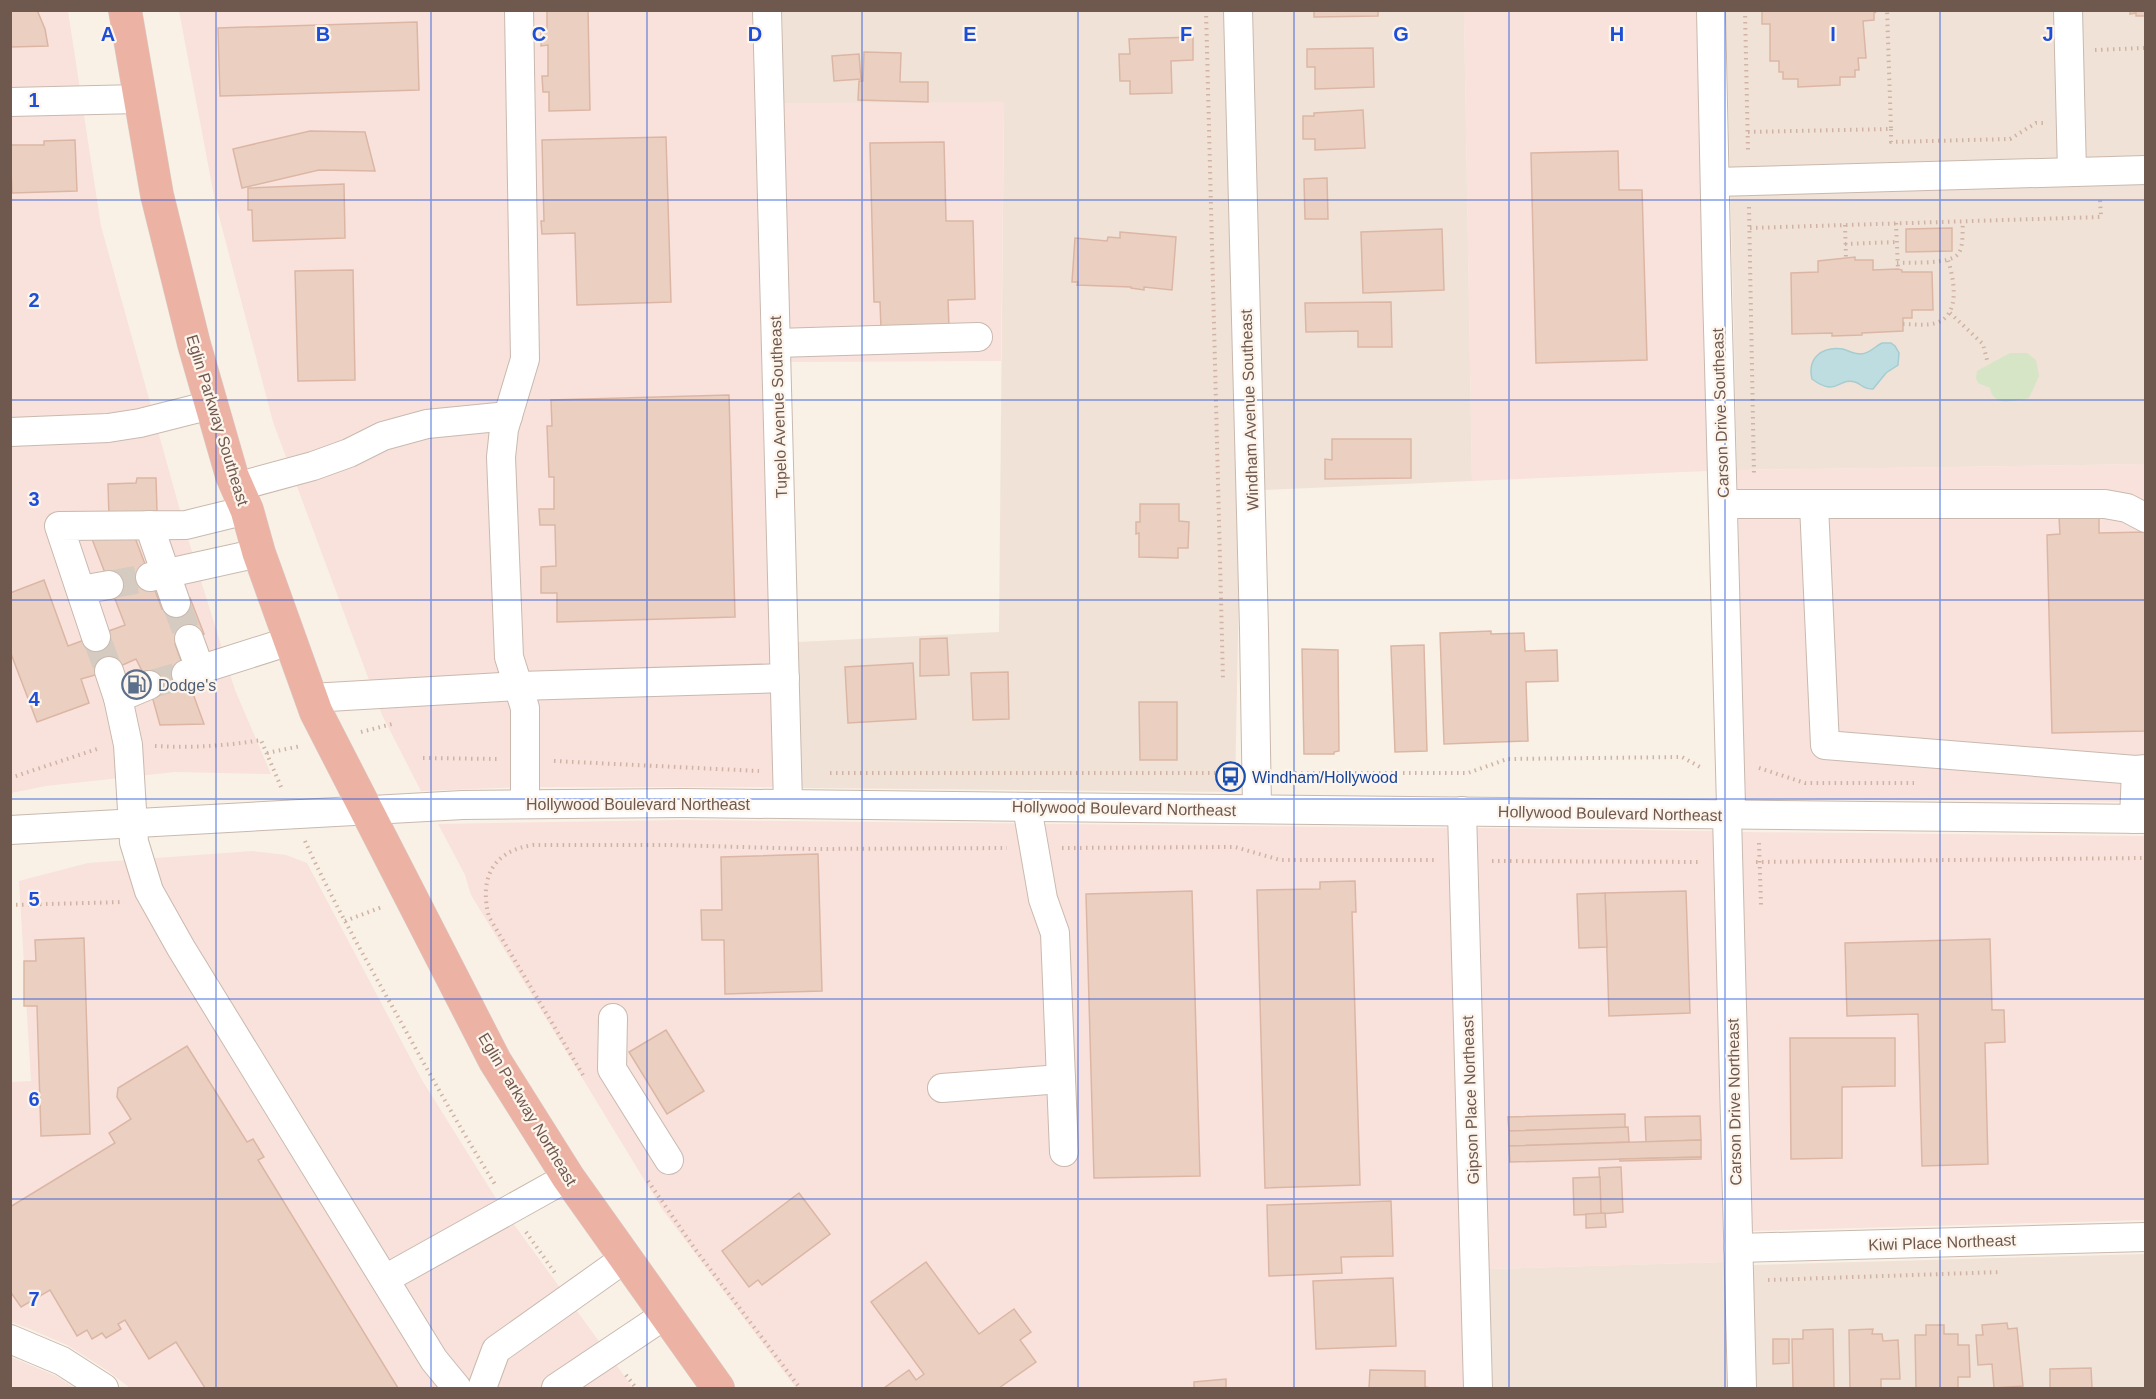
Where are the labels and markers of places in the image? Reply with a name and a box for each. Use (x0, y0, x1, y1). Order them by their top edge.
fuel station icon: Dodge's (121, 669, 153, 701)
place label: Dodge's (158, 677, 216, 694)
bus stop icon: Windham/Hollywood (1215, 761, 1247, 793)
place label: Windham/Hollywood (1252, 769, 1398, 786)

